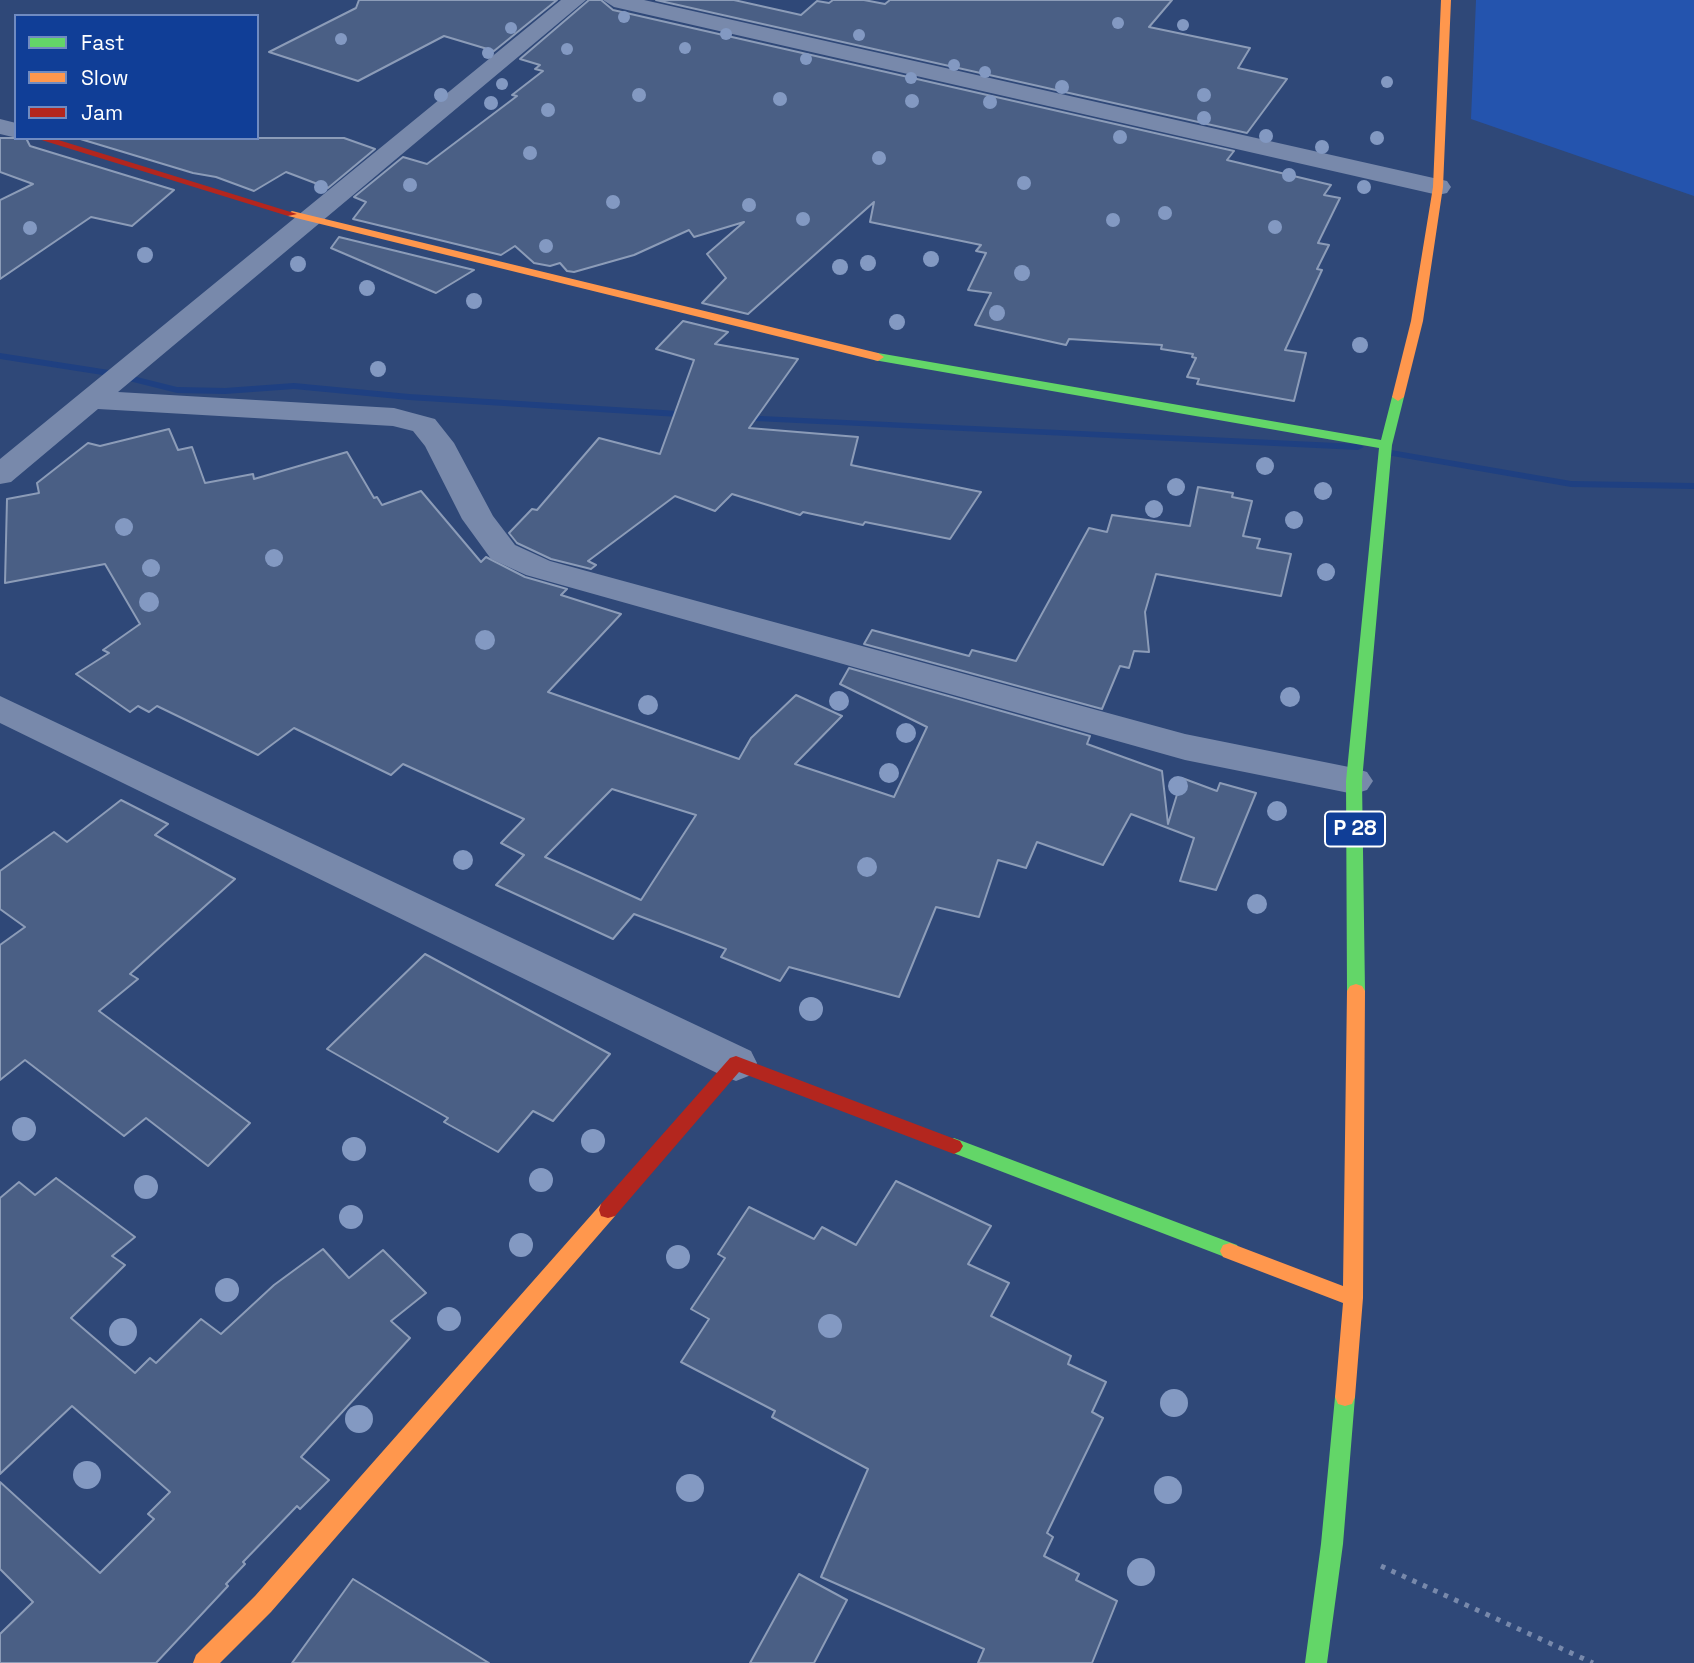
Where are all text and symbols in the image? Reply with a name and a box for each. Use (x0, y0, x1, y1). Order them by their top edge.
legend (14, 14, 259, 140)
text: Fast (81, 29, 125, 56)
text: Slow (81, 64, 129, 91)
text: Jam (81, 99, 123, 126)
road number: P 28 (1325, 812, 1385, 846)

